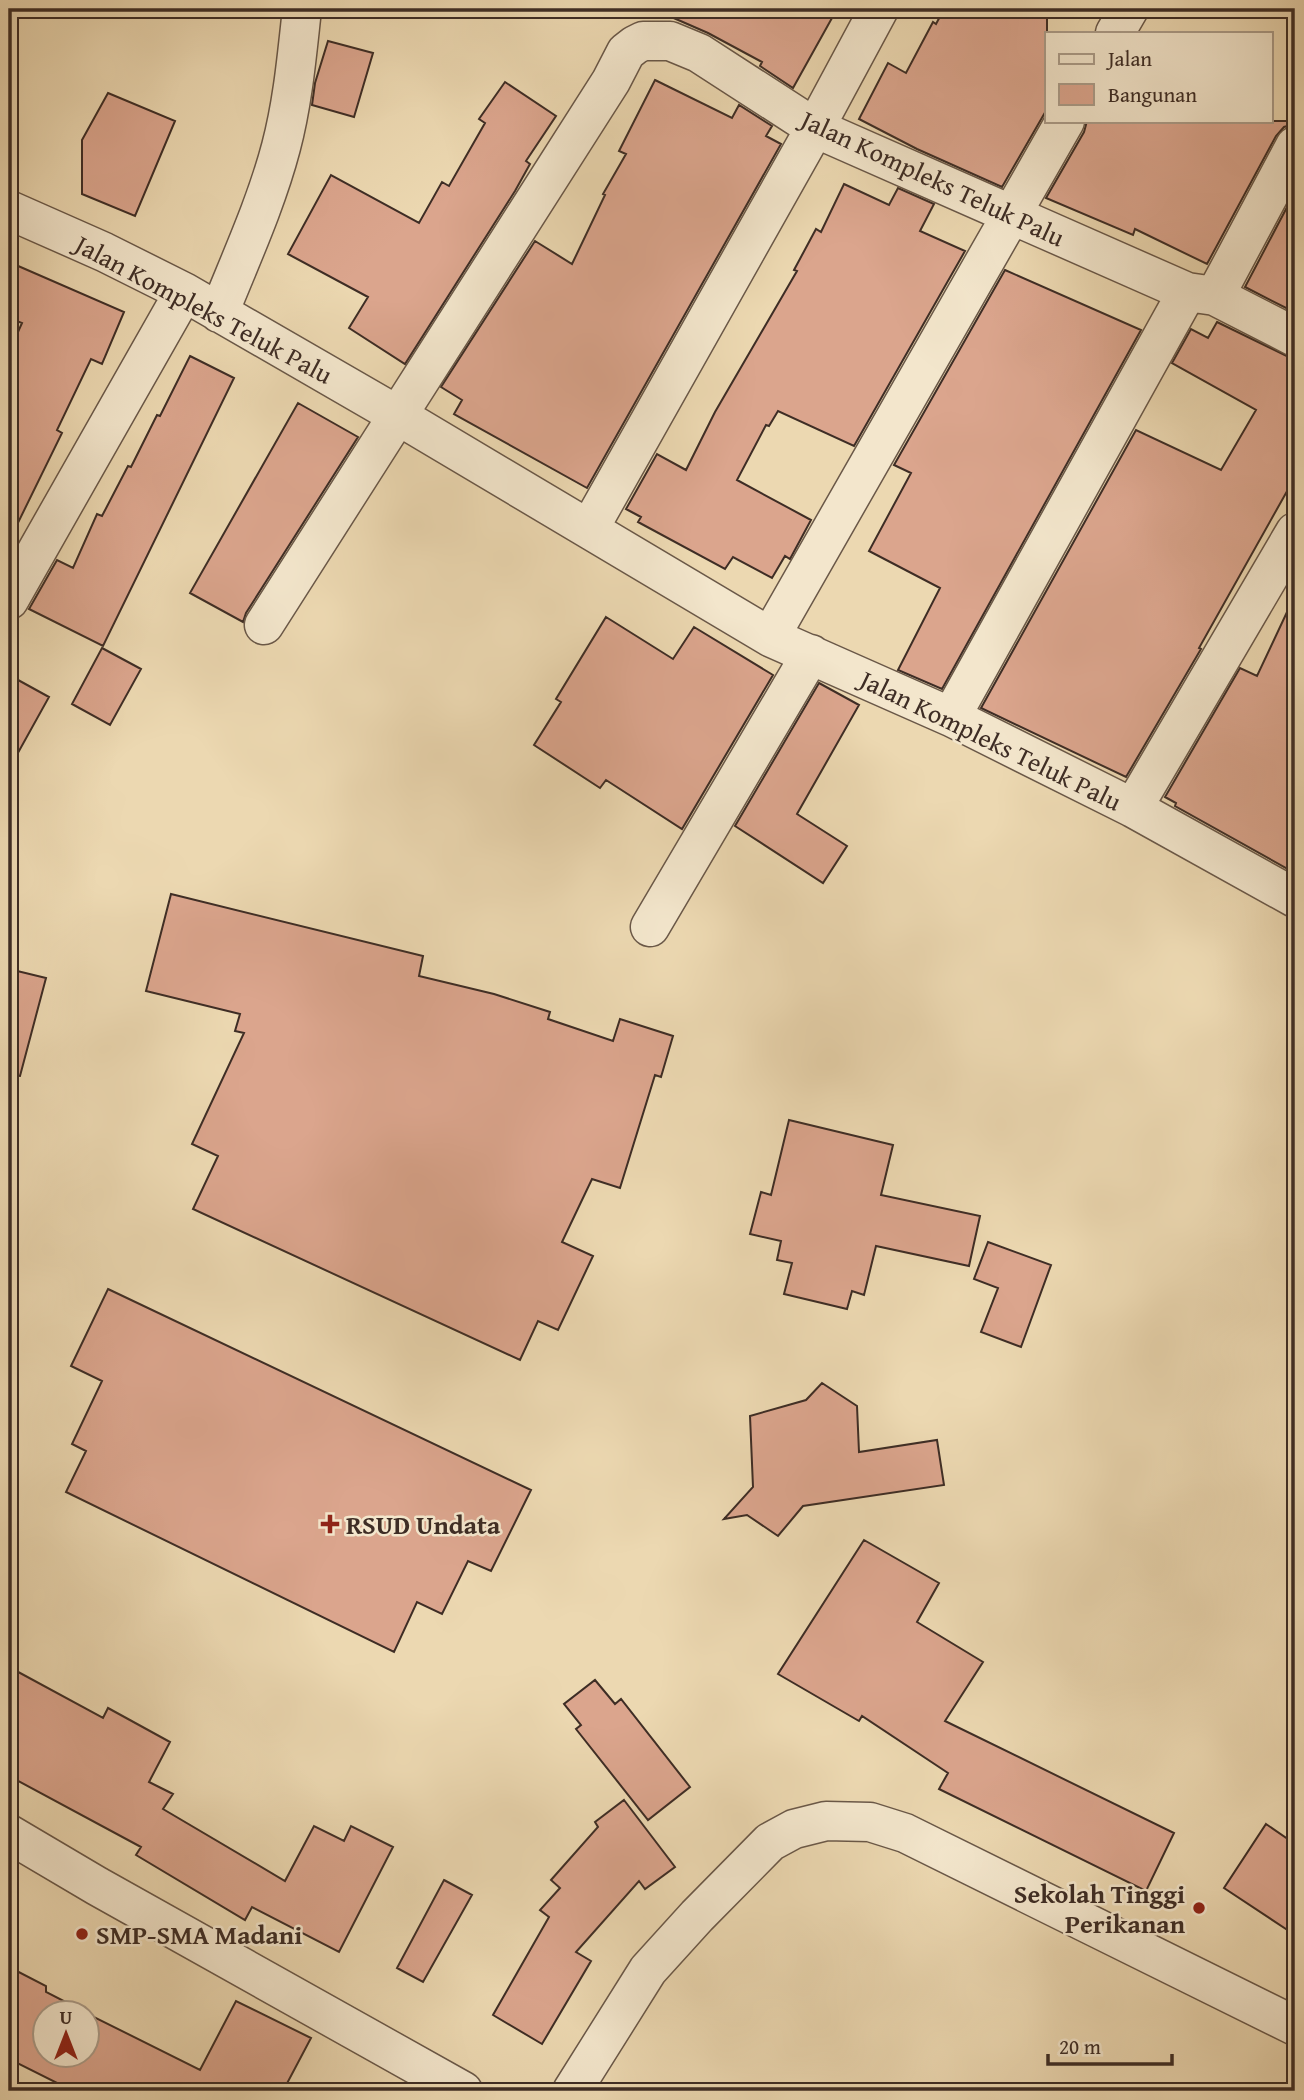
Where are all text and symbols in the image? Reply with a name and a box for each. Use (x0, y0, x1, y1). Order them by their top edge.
legend (1045, 32, 1272, 122)
text: Jalan (1105, 43, 1152, 74)
text: Bangunan (1108, 79, 1197, 110)
street label: Jalan Kompleks Teluk Palu (792, 98, 1071, 256)
street label: Jalan Kompleks Teluk Palu (66, 223, 340, 394)
street label: Jalan Kompleks Teluk Palu (851, 658, 1128, 820)
place label: RSUD Undata (346, 1505, 501, 1544)
marker: RSUD Undata (320, 1514, 340, 1534)
place label: Sekolah Tinggi Perikanan (1014, 1874, 1186, 1943)
marker: Sekolah Tinggi Perikanan (1191, 1900, 1207, 1916)
place label: SMP-SMA Madani (96, 1915, 302, 1954)
marker: SMP-SMA Madani (74, 1926, 90, 1942)
north arrow (32, 1998, 102, 2068)
text: U (60, 2003, 73, 2031)
scale bar (1048, 2023, 1173, 2067)
text: 20 m (1059, 2031, 1101, 2062)

